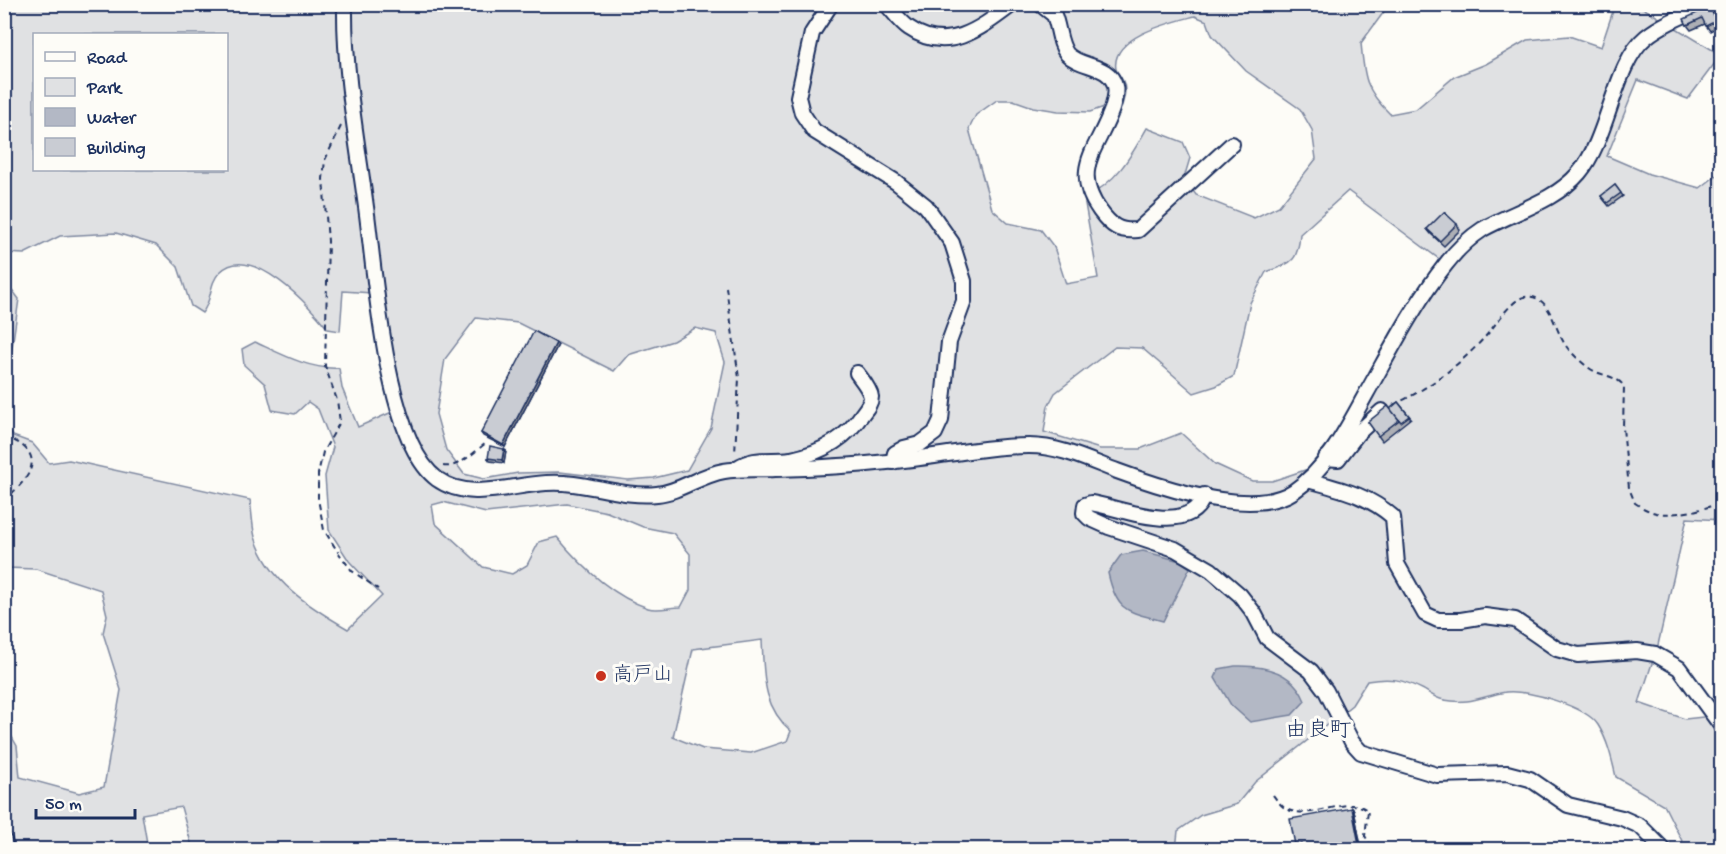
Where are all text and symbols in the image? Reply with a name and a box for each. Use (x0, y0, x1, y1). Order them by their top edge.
legend (33, 33, 228, 171)
text: Road (87, 49, 128, 70)
text: Park (86, 79, 123, 100)
text: Water (87, 109, 137, 130)
text: Building (86, 139, 146, 160)
place label: 高戸山 (613, 663, 673, 688)
marker: 高戸山 (594, 669, 608, 683)
district label: 由良町 (1285, 718, 1351, 745)
scale bar (36, 782, 135, 820)
text: 50 m (45, 795, 82, 816)

